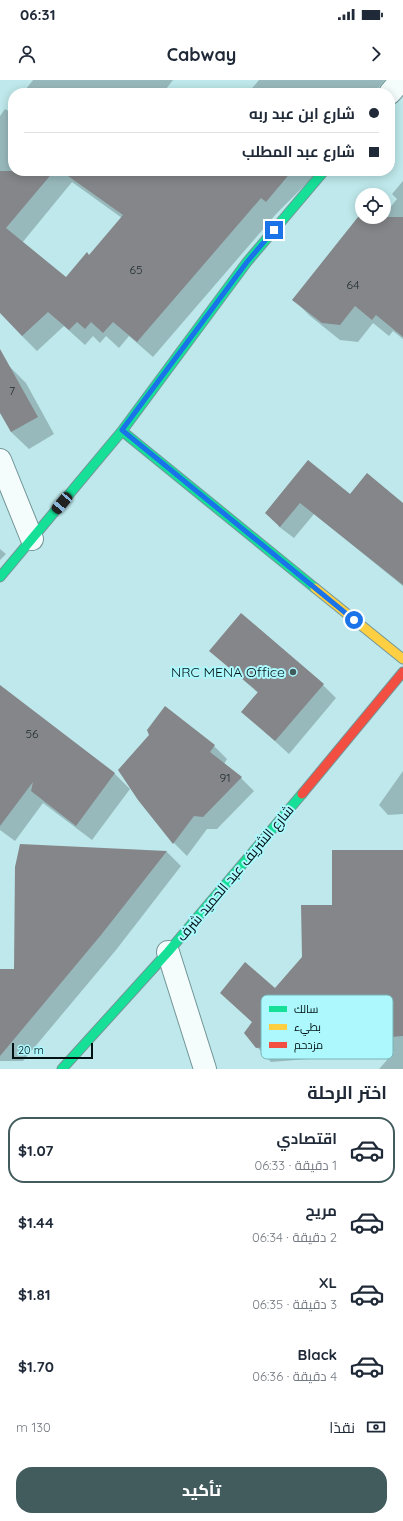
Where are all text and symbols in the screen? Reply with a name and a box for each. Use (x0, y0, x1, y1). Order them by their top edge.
text: 06:31 (20, 5, 56, 24)
icon: person (16, 43, 38, 65)
text: Cabway (167, 43, 236, 66)
icon: forward (365, 43, 387, 65)
text: شارع ابن عبد ربه (249, 104, 355, 123)
text: شارع عبد المطلب (242, 142, 355, 161)
map controls (355, 188, 391, 224)
button: locate (355, 188, 391, 224)
route end (265, 221, 283, 239)
house number: 65 (130, 262, 143, 277)
house number: 64 (347, 277, 359, 292)
house number: 7 (9, 383, 15, 398)
car (50, 490, 74, 516)
route start (345, 611, 363, 629)
place label: NRC MENA Office (171, 663, 285, 681)
marker: NRC MENA Office (288, 667, 298, 677)
house number: 56 (26, 726, 39, 741)
house number: 91 (219, 770, 231, 785)
street label: شارع الشريف عبد الحميد شرف (173, 801, 297, 945)
legend (261, 995, 393, 1059)
text: سالك (294, 1002, 318, 1016)
text: بطيء (294, 1020, 321, 1036)
text: مزدحم (294, 1038, 323, 1053)
scale bar (12, 1041, 93, 1060)
text: 20 m (18, 1043, 44, 1057)
text: اختر الرحلة (307, 1081, 387, 1104)
text: اقتصادي (277, 1129, 337, 1148)
icon: car (349, 1132, 385, 1168)
text: $1.07 (18, 1141, 53, 1160)
text: 1 دقيقة · 06:33 (254, 1157, 337, 1173)
text: مريح (305, 1201, 337, 1220)
icon: car (349, 1204, 385, 1240)
text: $1.44 (18, 1213, 54, 1232)
text: 2 دقيقة · 06:34 (252, 1229, 337, 1245)
text: XL (319, 1273, 337, 1292)
icon: car (349, 1276, 385, 1312)
text: $1.81 (18, 1285, 51, 1304)
text: 3 دقيقة · 06:35 (252, 1296, 337, 1312)
text: Black (297, 1345, 337, 1364)
icon: car (349, 1348, 385, 1384)
text: $1.70 (18, 1357, 54, 1376)
text: 4 دقيقة · 06:36 (252, 1368, 337, 1384)
icon: cash (365, 1416, 387, 1438)
text: نقدًا (329, 1418, 355, 1437)
text: 130 m (16, 1419, 51, 1435)
button: تأكيد (16, 1467, 387, 1513)

